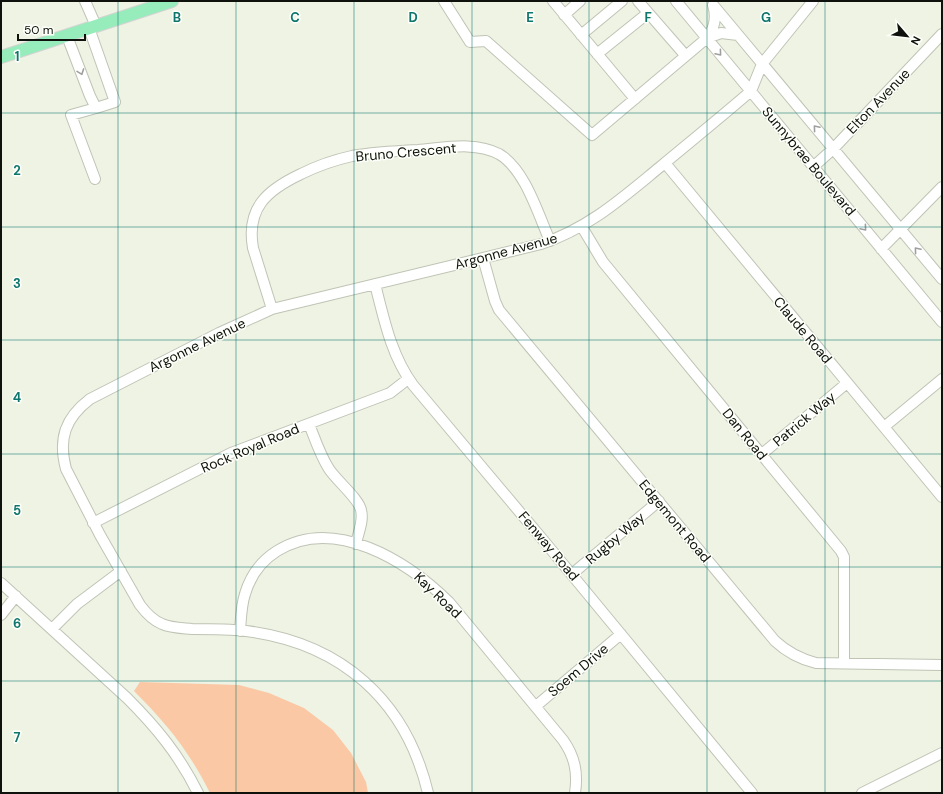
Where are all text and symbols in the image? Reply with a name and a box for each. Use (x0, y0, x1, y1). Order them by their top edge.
text: B (173, 9, 181, 26)
text: C (290, 9, 300, 26)
text: D (408, 9, 418, 26)
text: E (526, 9, 534, 26)
text: F (644, 9, 652, 26)
text: G (761, 9, 771, 26)
scale bar (18, 16, 85, 42)
north arrow (887, 16, 927, 56)
text: 50 m (24, 22, 53, 38)
text: N (908, 34, 924, 48)
text: 1 (15, 48, 19, 65)
one-way arrow (715, 48, 722, 55)
street label: Elton Avenue (842, 65, 914, 137)
one-way arrow (76, 69, 84, 76)
street label: Sunnybrae Boulevard (758, 103, 860, 219)
one-way arrow (813, 126, 820, 133)
street label: Bruno Crescent (355, 139, 457, 165)
text: 2 (13, 162, 21, 179)
one-way arrow (860, 224, 867, 231)
street label: Argonne Avenue (453, 229, 559, 273)
one-way arrow (914, 247, 921, 254)
text: 3 (13, 275, 21, 292)
street label: Claude Road (770, 293, 836, 367)
street label: Argonne Avenue (146, 314, 248, 376)
street label: Patrick Way (769, 388, 839, 450)
text: 4 (13, 389, 21, 406)
street label: Dan Road (719, 404, 771, 464)
street label: Rock Royal Road (198, 419, 302, 477)
street label: Edgemont Road (635, 476, 715, 566)
text: 5 (13, 502, 21, 519)
street label: Fenway Road (515, 508, 583, 584)
street label: Rugby Way (582, 508, 648, 568)
street label: Kay Road (410, 568, 466, 622)
text: 6 (13, 615, 21, 632)
street label: Soem Drive (544, 639, 612, 701)
text: 7 (14, 729, 21, 746)

